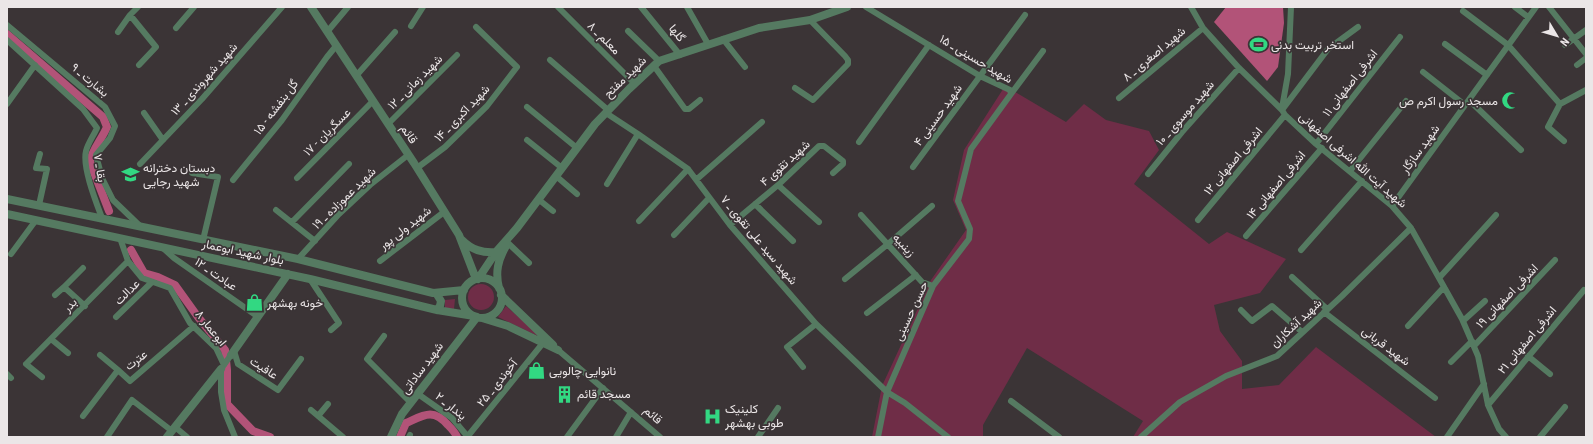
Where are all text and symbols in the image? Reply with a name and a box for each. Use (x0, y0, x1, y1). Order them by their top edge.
north arrow (1537, 16, 1577, 56)
street label: معلم ـ ۸ (584, 19, 623, 58)
street label: گلها (665, 21, 688, 45)
street label: شهید اصغری ـ ۸ (1120, 24, 1189, 85)
street label: شهید حسینی ـ ۱۵ (936, 32, 1015, 87)
sports icon: استخر تربیت بدنی (1248, 35, 1268, 55)
text: N (1557, 35, 1572, 49)
place label: استخر تربیت بدنی (1271, 38, 1354, 53)
street label: شهید شهروندی ـ ۱۳ (168, 40, 241, 119)
street label: اشرفی اصفهانی ۱۱ (1320, 47, 1381, 120)
street label: شهید زمانی ـ ۱۲ (385, 52, 446, 113)
street label: شهید مفتح (601, 53, 651, 102)
street label: بشارت ـ ۹ (68, 60, 112, 101)
street label: گل بنفشه - ۱۵ (251, 77, 302, 138)
street label: شهید موسوی ـ ۱۰ (1153, 78, 1218, 149)
street label: شهید حسینی ۴ (911, 81, 966, 149)
street label: شهید اکبری ـ ۱۴ (431, 82, 493, 145)
mosque icon: مسجد رسول اکرم ص (1501, 91, 1521, 111)
place label: مسجد رسول اکرم ص (1399, 94, 1498, 109)
street label: عسگریان - ۱۷ (300, 105, 354, 159)
street label: شهید آیت الله اشرفی اصفهانی (1296, 109, 1410, 211)
street label: قائم (397, 122, 420, 147)
street label: شهید سازگار (1397, 122, 1443, 178)
street label: اشرفی اصفهانی ۱۲ (1201, 124, 1266, 198)
street label: شهید تقوی ۴ (757, 137, 814, 190)
street label: اشرفی اصفهانی ۱۴ (1244, 148, 1309, 222)
street label: بقا ـ ۷ (91, 153, 109, 183)
place label: دبستان دخترانه شهید رجایی (143, 161, 216, 190)
street label: شهید عموزاده ـ ۱۹ (309, 164, 379, 233)
school or university icon: دبستان دخترانه شهید رجایی (120, 165, 140, 185)
street label: شهید سید علی تقوی ـ ۷ (717, 193, 800, 288)
street label: شهید ولی پور (375, 203, 434, 254)
street label: زینبیه (889, 230, 918, 260)
street label: بلوار شهید ابوعمار (200, 236, 285, 268)
street label: عبادت ـ ۱۲ (192, 254, 240, 294)
street label: اشرفی اصفهانی ۱۹ (1473, 261, 1542, 331)
street label: عدالت (111, 276, 143, 308)
street label: حسن حسینی (891, 279, 932, 343)
shop icon: خونه بهشهر (244, 293, 264, 313)
street label: بدر (59, 295, 81, 316)
place label: خونه بهشهر (266, 296, 323, 311)
street label: شهید آشکاران (1268, 296, 1325, 351)
street label: اشرفی اصفهانی ۲۱ (1495, 303, 1560, 377)
street label: ابوعمار ۸ (192, 307, 230, 349)
street label: شهید قربانی (1359, 323, 1413, 369)
street label: شهید ساداتی (398, 339, 447, 397)
street label: عترت (122, 347, 151, 374)
street label: عافیت (247, 354, 281, 382)
street label: آخوندی ـ ۲۵ (474, 356, 522, 410)
shop icon: نانوایی چالویی (526, 361, 546, 381)
place label: نانوایی چالویی (549, 364, 616, 379)
building icon: مسجد قائم (554, 384, 574, 404)
place label: مسجد قائم (577, 387, 631, 402)
street label: پندار ـ ۲ (432, 389, 470, 424)
place label: کلینیک طوبی بهشهر (724, 402, 784, 431)
street label: قائم (640, 403, 665, 428)
hospital icon: کلینیک طوبی بهشهر (702, 406, 722, 426)

